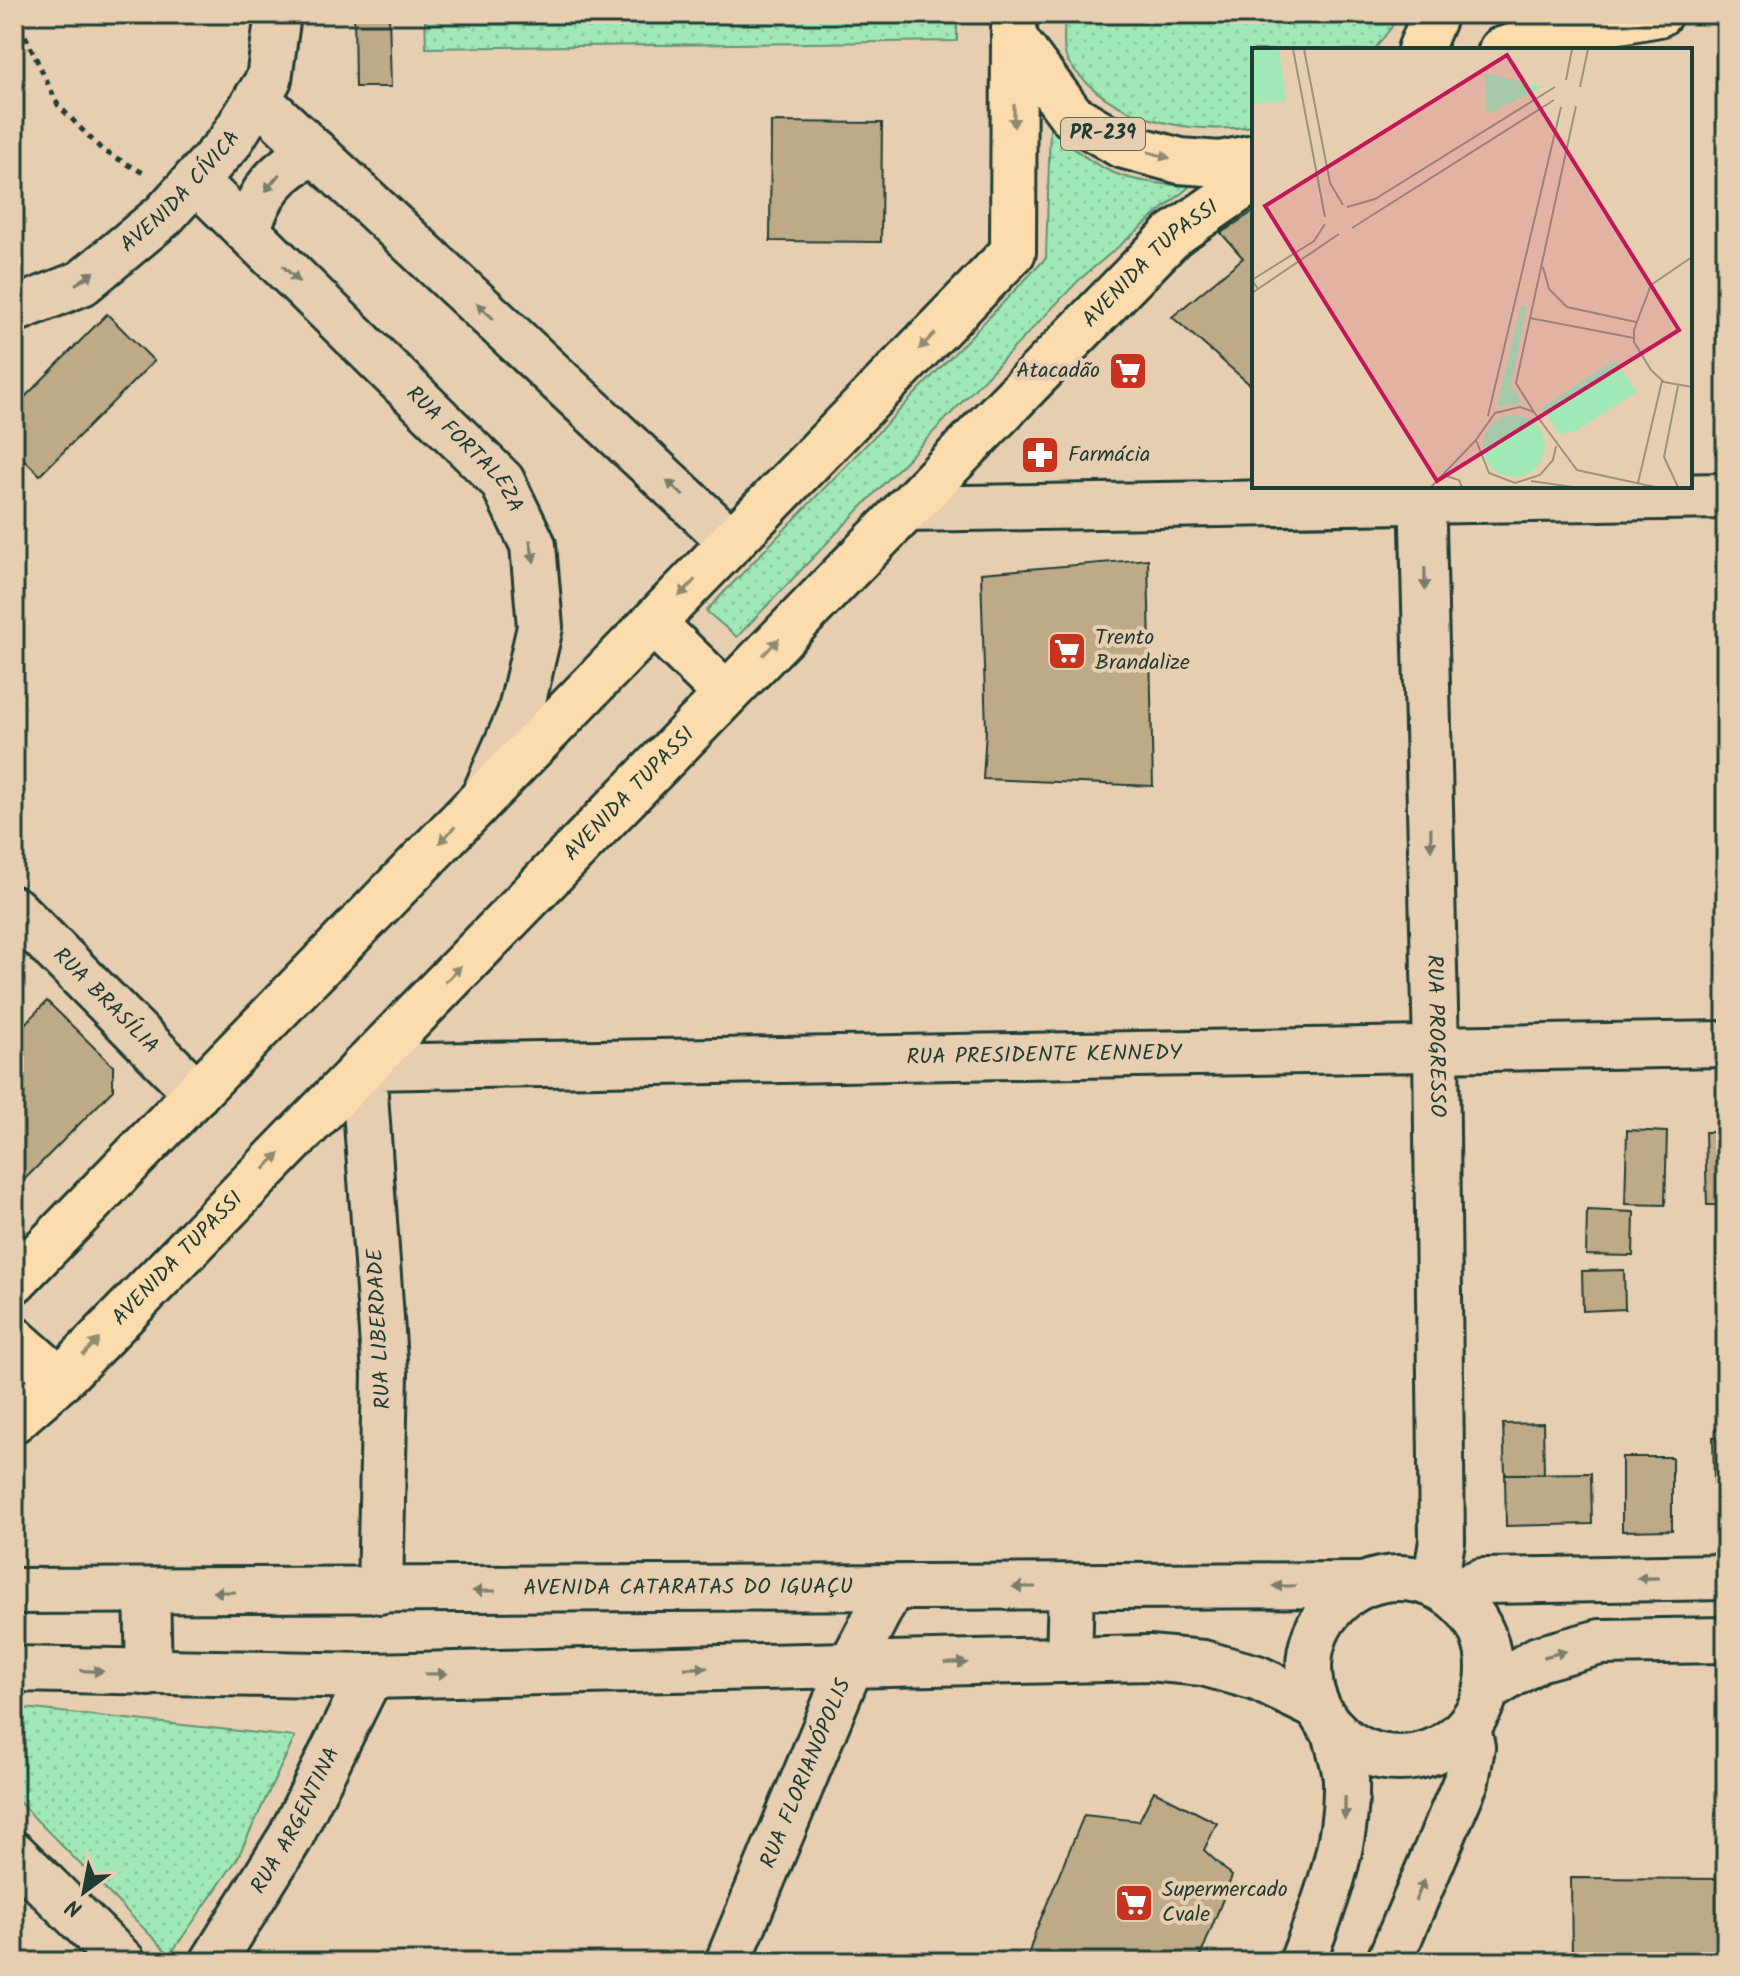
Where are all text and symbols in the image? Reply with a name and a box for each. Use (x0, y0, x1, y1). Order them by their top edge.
inset map (1252, 48, 1692, 488)
one-way arrow (1008, 104, 1020, 129)
road number: PR-239 (1061, 118, 1145, 150)
street label: AVENIDA CÍVICA (113, 124, 250, 262)
one-way arrow (1147, 150, 1172, 162)
one-way arrow (264, 173, 281, 193)
street label: AVENIDA TUPASSI (1074, 191, 1226, 336)
one-way arrow (281, 264, 300, 283)
one-way arrow (74, 271, 95, 286)
one-way arrow (476, 302, 495, 320)
one-way arrow (918, 331, 936, 350)
supermarket icon: Atacadão (1107, 350, 1149, 392)
place label: Atacadão (1016, 354, 1100, 389)
street label: RUA FORTALEZA (397, 378, 532, 519)
pharmacy icon: Farmácia (1019, 434, 1061, 476)
place label: Farmácia (1068, 438, 1150, 473)
one-way arrow (666, 480, 685, 498)
one-way arrow (526, 538, 538, 563)
one-way arrow (1418, 567, 1431, 592)
one-way arrow (678, 578, 697, 597)
place label: Trento Brandalize (1095, 621, 1190, 681)
supermarket icon: Trento Brandalize (1046, 630, 1088, 672)
one-way arrow (762, 638, 780, 657)
street label: AVENIDA TUPASSI (555, 719, 704, 870)
one-way arrow (438, 825, 457, 844)
one-way arrow (1424, 827, 1437, 852)
street label: RUA BRASÍLIA (44, 939, 167, 1063)
street label: RUA PROGRESSO (1416, 954, 1454, 1118)
one-way arrow (444, 965, 462, 984)
street label: RUA PRESIDENTE KENNEDY (906, 1036, 1183, 1075)
one-way arrow (263, 1152, 281, 1171)
street label: AVENIDA TUPASSI (104, 1183, 252, 1334)
street label: RUA LIBERDADE (358, 1246, 402, 1411)
one-way arrow (82, 1338, 100, 1357)
street label: AVENIDA CATARATAS DO IGUAÇU (523, 1570, 853, 1606)
one-way arrow (1635, 1572, 1660, 1585)
one-way arrow (1271, 1580, 1296, 1592)
one-way arrow (1011, 1581, 1036, 1593)
one-way arrow (471, 1585, 496, 1597)
one-way arrow (211, 1586, 236, 1598)
one-way arrow (1543, 1648, 1568, 1660)
one-way arrow (944, 1656, 969, 1669)
one-way arrow (684, 1662, 709, 1675)
one-way arrow (80, 1665, 105, 1678)
one-way arrow (424, 1668, 449, 1681)
street label: RUA FLORIANÓPOLIS (751, 1673, 861, 1874)
street label: RUA ARGENTINA (242, 1741, 350, 1901)
one-way arrow (1339, 1796, 1351, 1821)
north arrow (44, 1852, 124, 1932)
place label: Supermercado Cvale (1162, 1873, 1288, 1933)
one-way arrow (1413, 1878, 1426, 1902)
supermarket icon: Supermercado Cvale (1113, 1882, 1155, 1924)
text: N (59, 1888, 90, 1925)

